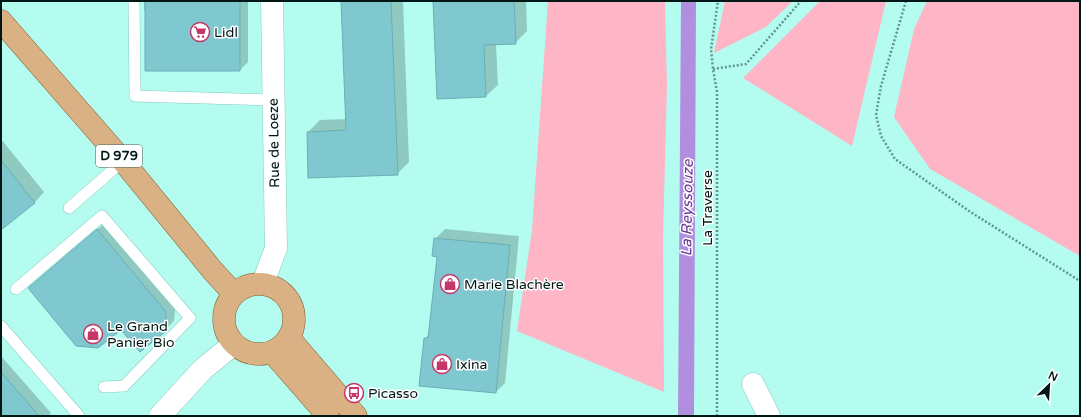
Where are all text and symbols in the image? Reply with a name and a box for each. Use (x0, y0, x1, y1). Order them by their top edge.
supermarket icon: Lidl (189, 21, 211, 43)
place label: Lidl (214, 24, 238, 41)
street label: Rue de Loeze (265, 98, 283, 188)
road number: D 979 (96, 145, 142, 167)
water label: La Reyssouze (677, 158, 697, 257)
street label: La Traverse (699, 170, 716, 246)
shop icon: Marie Blachère (439, 273, 461, 295)
place label: Marie Blachère (464, 276, 564, 293)
place label: Le Grand Panier Bio (107, 318, 174, 351)
shop icon: Le Grand Panier Bio (82, 323, 104, 345)
shop icon: Ixina (431, 353, 453, 375)
place label: Ixina (456, 356, 487, 373)
north arrow (1029, 365, 1069, 405)
text: N (1046, 369, 1060, 384)
bus stop icon: Picasso (343, 382, 365, 404)
place label: Picasso (368, 385, 418, 402)

